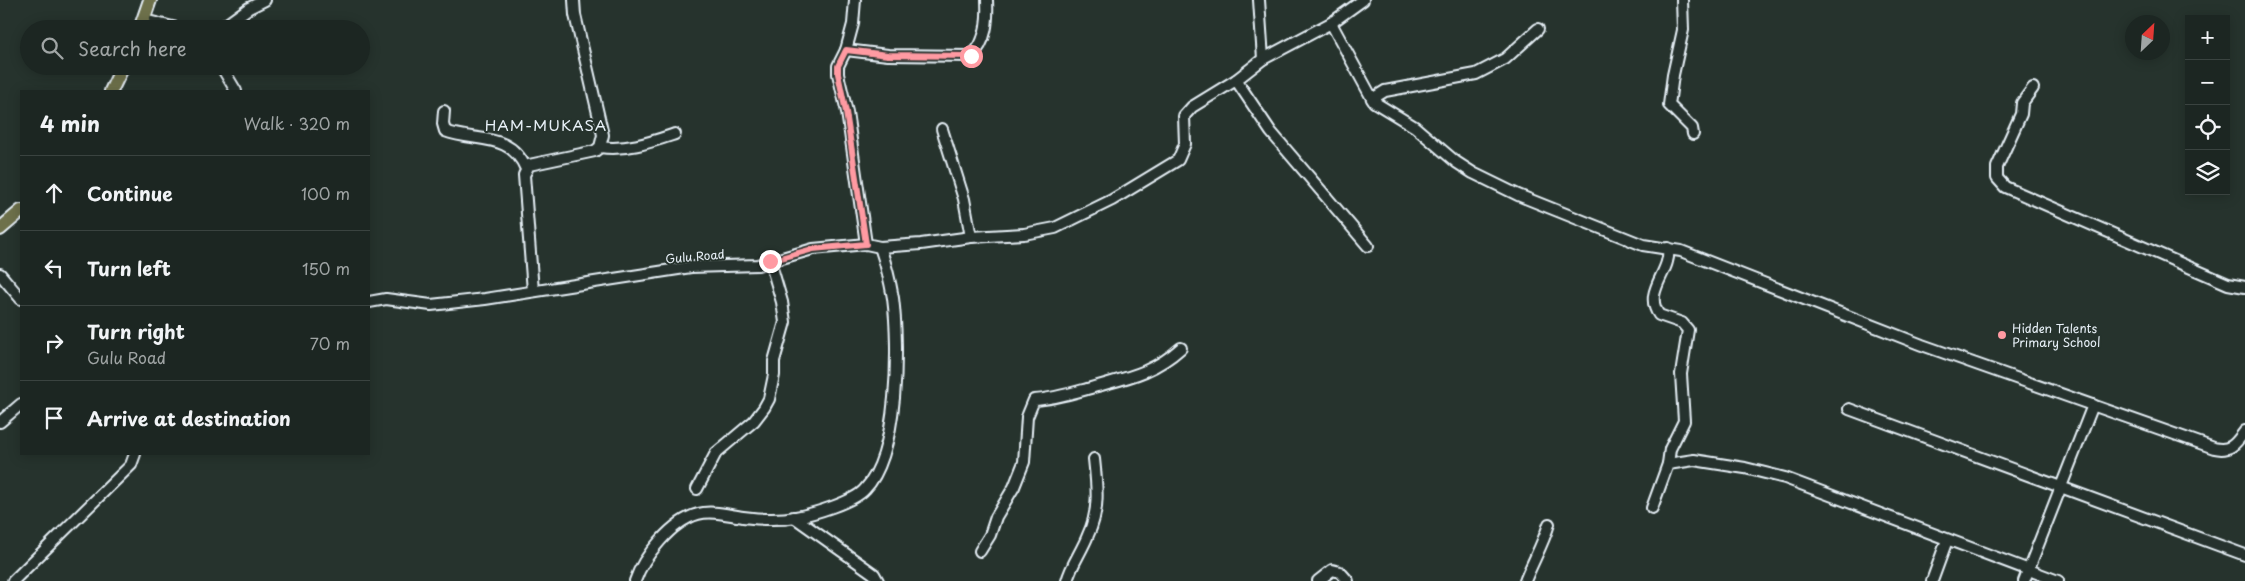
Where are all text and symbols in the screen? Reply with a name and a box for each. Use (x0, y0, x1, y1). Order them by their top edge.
north arrow (2125, 15, 2170, 60)
map controls (2185, 15, 2230, 195)
button: + (2185, 15, 2230, 60)
search box (20, 20, 370, 75)
icon: search (38, 34, 66, 62)
text: Search here (78, 34, 187, 62)
route start (960, 45, 983, 68)
button: − (2185, 60, 2230, 105)
button: locate (2185, 105, 2230, 150)
text: 4 min (40, 107, 100, 139)
text: Walk · 320 m (244, 111, 350, 135)
district label: HAM-MUKASA (485, 113, 607, 136)
button: layers (2185, 150, 2230, 195)
icon: ahead (40, 179, 68, 207)
text: Continue (87, 179, 173, 207)
text: 100 m (301, 181, 350, 205)
street label: Gulu Road (665, 244, 725, 268)
route end (759, 250, 782, 273)
icon: left (40, 254, 68, 282)
text: Turn left (87, 254, 171, 282)
text: 150 m (302, 256, 350, 280)
text: Turn right (87, 317, 185, 345)
place label: Hidden Talents Primary School (2012, 319, 2100, 351)
icon: right (40, 329, 68, 357)
marker: Hidden Talents Primary School (1996, 329, 2008, 341)
text: 70 m (310, 331, 350, 355)
text: Gulu Road (87, 345, 166, 369)
icon: arrive (40, 404, 68, 432)
text: Arrive at destination (87, 404, 291, 432)

